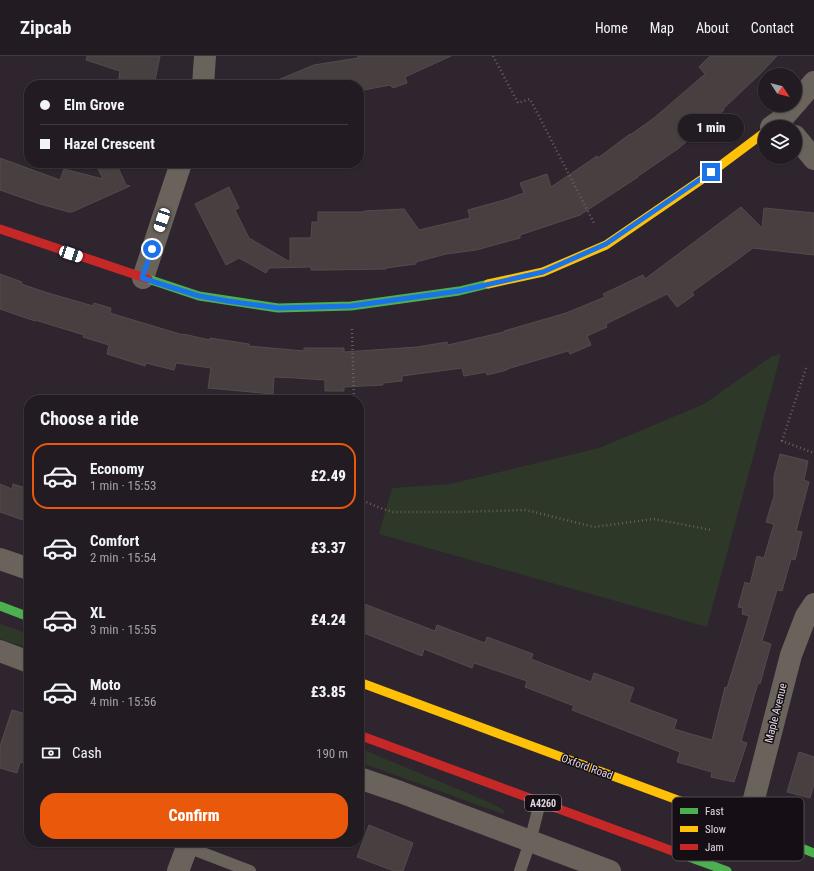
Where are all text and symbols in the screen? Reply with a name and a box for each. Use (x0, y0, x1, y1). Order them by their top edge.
text: Zipcab (20, 16, 71, 39)
text: Home (595, 20, 628, 36)
text: Map (650, 20, 674, 36)
text: About (696, 20, 729, 36)
text: Contact (751, 20, 794, 36)
north arrow (758, 68, 802, 112)
map controls (758, 68, 802, 164)
text: Elm Grove (64, 96, 124, 114)
callout: 1 min (678, 114, 744, 142)
text: 1 min (697, 120, 725, 135)
button: layers (758, 120, 802, 164)
text: Hazel Crescent (64, 135, 155, 153)
route end (702, 163, 720, 181)
car (152, 207, 172, 233)
route start (143, 240, 161, 258)
car (58, 244, 84, 264)
text: Choose a ride (40, 408, 139, 429)
icon: car (42, 458, 78, 494)
text: Economy (90, 460, 144, 478)
text: £2.49 (311, 467, 346, 485)
text: 1 min · 15:53 (90, 478, 156, 493)
icon: car (42, 530, 78, 566)
text: Comfort (90, 532, 139, 550)
text: £3.37 (311, 539, 346, 557)
text: 2 min · 15:54 (90, 550, 156, 565)
icon: car (42, 602, 78, 638)
text: XL (90, 604, 106, 622)
text: £4.24 (311, 611, 346, 629)
text: 3 min · 15:55 (90, 622, 156, 637)
icon: car (42, 674, 78, 710)
text: Moto (90, 676, 121, 694)
street label: Maple Avenue (762, 682, 790, 744)
text: £3.85 (311, 683, 346, 701)
text: 4 min · 15:56 (90, 694, 156, 709)
icon: cash (40, 742, 62, 764)
text: Cash (72, 744, 102, 762)
text: 190 m (316, 746, 348, 761)
street label: Oxford Road (560, 752, 614, 782)
button: Confirm (40, 793, 348, 839)
road number: A4260 (525, 795, 561, 811)
legend (672, 797, 804, 861)
text: Fast (705, 805, 724, 818)
text: Slow (705, 823, 726, 836)
text: Jam (705, 841, 724, 854)

